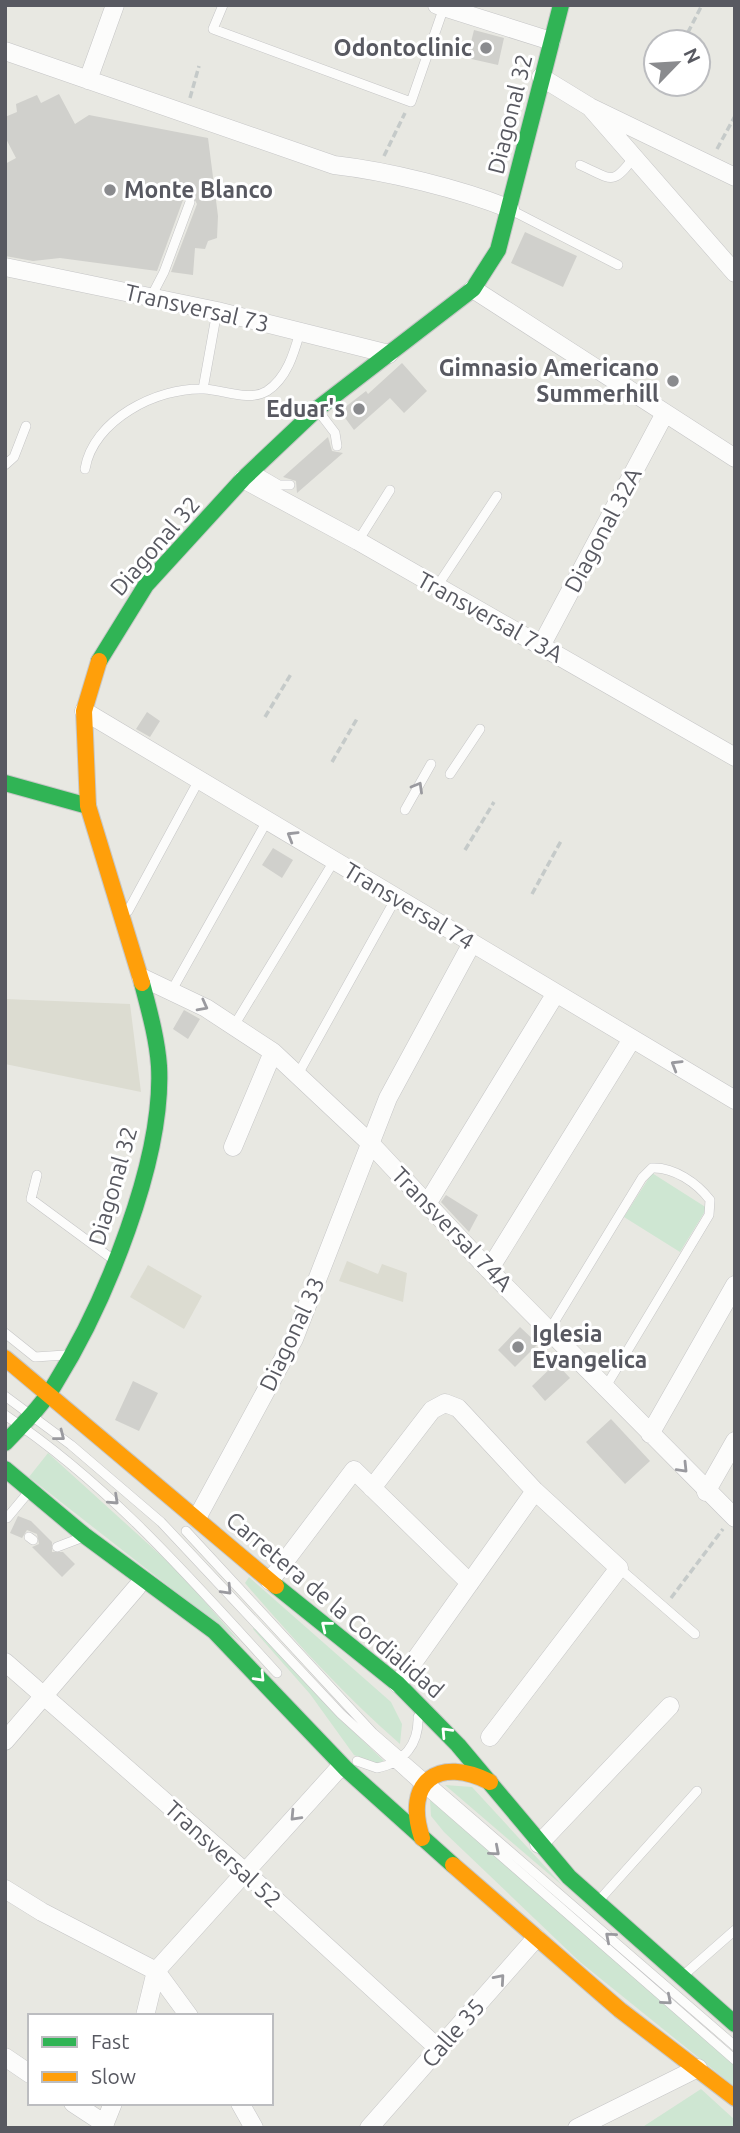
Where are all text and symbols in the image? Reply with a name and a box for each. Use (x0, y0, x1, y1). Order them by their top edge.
north arrow (642, 28, 712, 98)
place label: Odontoclinic (334, 35, 472, 60)
marker: Odontoclinic (478, 40, 494, 56)
text: N (679, 45, 705, 67)
street label: Diagonal 32 (483, 51, 536, 176)
place label: Monte Blanco (124, 177, 273, 202)
marker: Monte Blanco (102, 182, 118, 198)
street label: Transversal 73 (123, 279, 272, 336)
place label: Gimnasio Americano Summerhill (439, 355, 659, 406)
marker: Gimnasio Americano Summerhill (665, 373, 681, 389)
place label: Eduar's (266, 396, 345, 421)
marker: Eduar's (351, 401, 367, 417)
street label: Diagonal 32A (559, 463, 646, 596)
street label: Diagonal 32 (105, 491, 204, 600)
street label: Transversal 73A (413, 566, 567, 667)
one-way arrow (410, 782, 423, 794)
one-way arrow (286, 831, 299, 844)
street label: Transversal 74 (340, 857, 479, 954)
one-way arrow (195, 998, 208, 1011)
one-way arrow (671, 1060, 684, 1073)
street label: Diagonal 32 (84, 1124, 141, 1248)
street label: Transversal 74A (387, 1162, 518, 1296)
street label: Diagonal 33 (254, 1273, 329, 1395)
place label: Iglesia Evangelica (532, 1321, 647, 1372)
marker: Iglesia Evangelica (510, 1339, 526, 1355)
one-way arrow (53, 1428, 65, 1441)
one-way arrow (675, 1460, 687, 1473)
one-way arrow (106, 1491, 119, 1504)
street label: Carretera de la Cordialidad (222, 1506, 449, 1703)
one-way arrow (219, 1582, 232, 1595)
one-way arrow (321, 1622, 334, 1635)
one-way arrow (252, 1669, 265, 1682)
one-way arrow (441, 1727, 454, 1740)
street label: Transversal 52 (160, 1795, 286, 1912)
one-way arrow (291, 1808, 303, 1821)
one-way arrow (487, 1843, 500, 1855)
one-way arrow (605, 1933, 618, 1945)
one-way arrow (492, 1974, 504, 1987)
one-way arrow (659, 1992, 672, 2004)
street label: Calle 35 (416, 1994, 489, 2072)
legend (28, 2014, 273, 2105)
text: Fast (91, 2029, 129, 2053)
text: Slow (91, 2064, 136, 2088)

